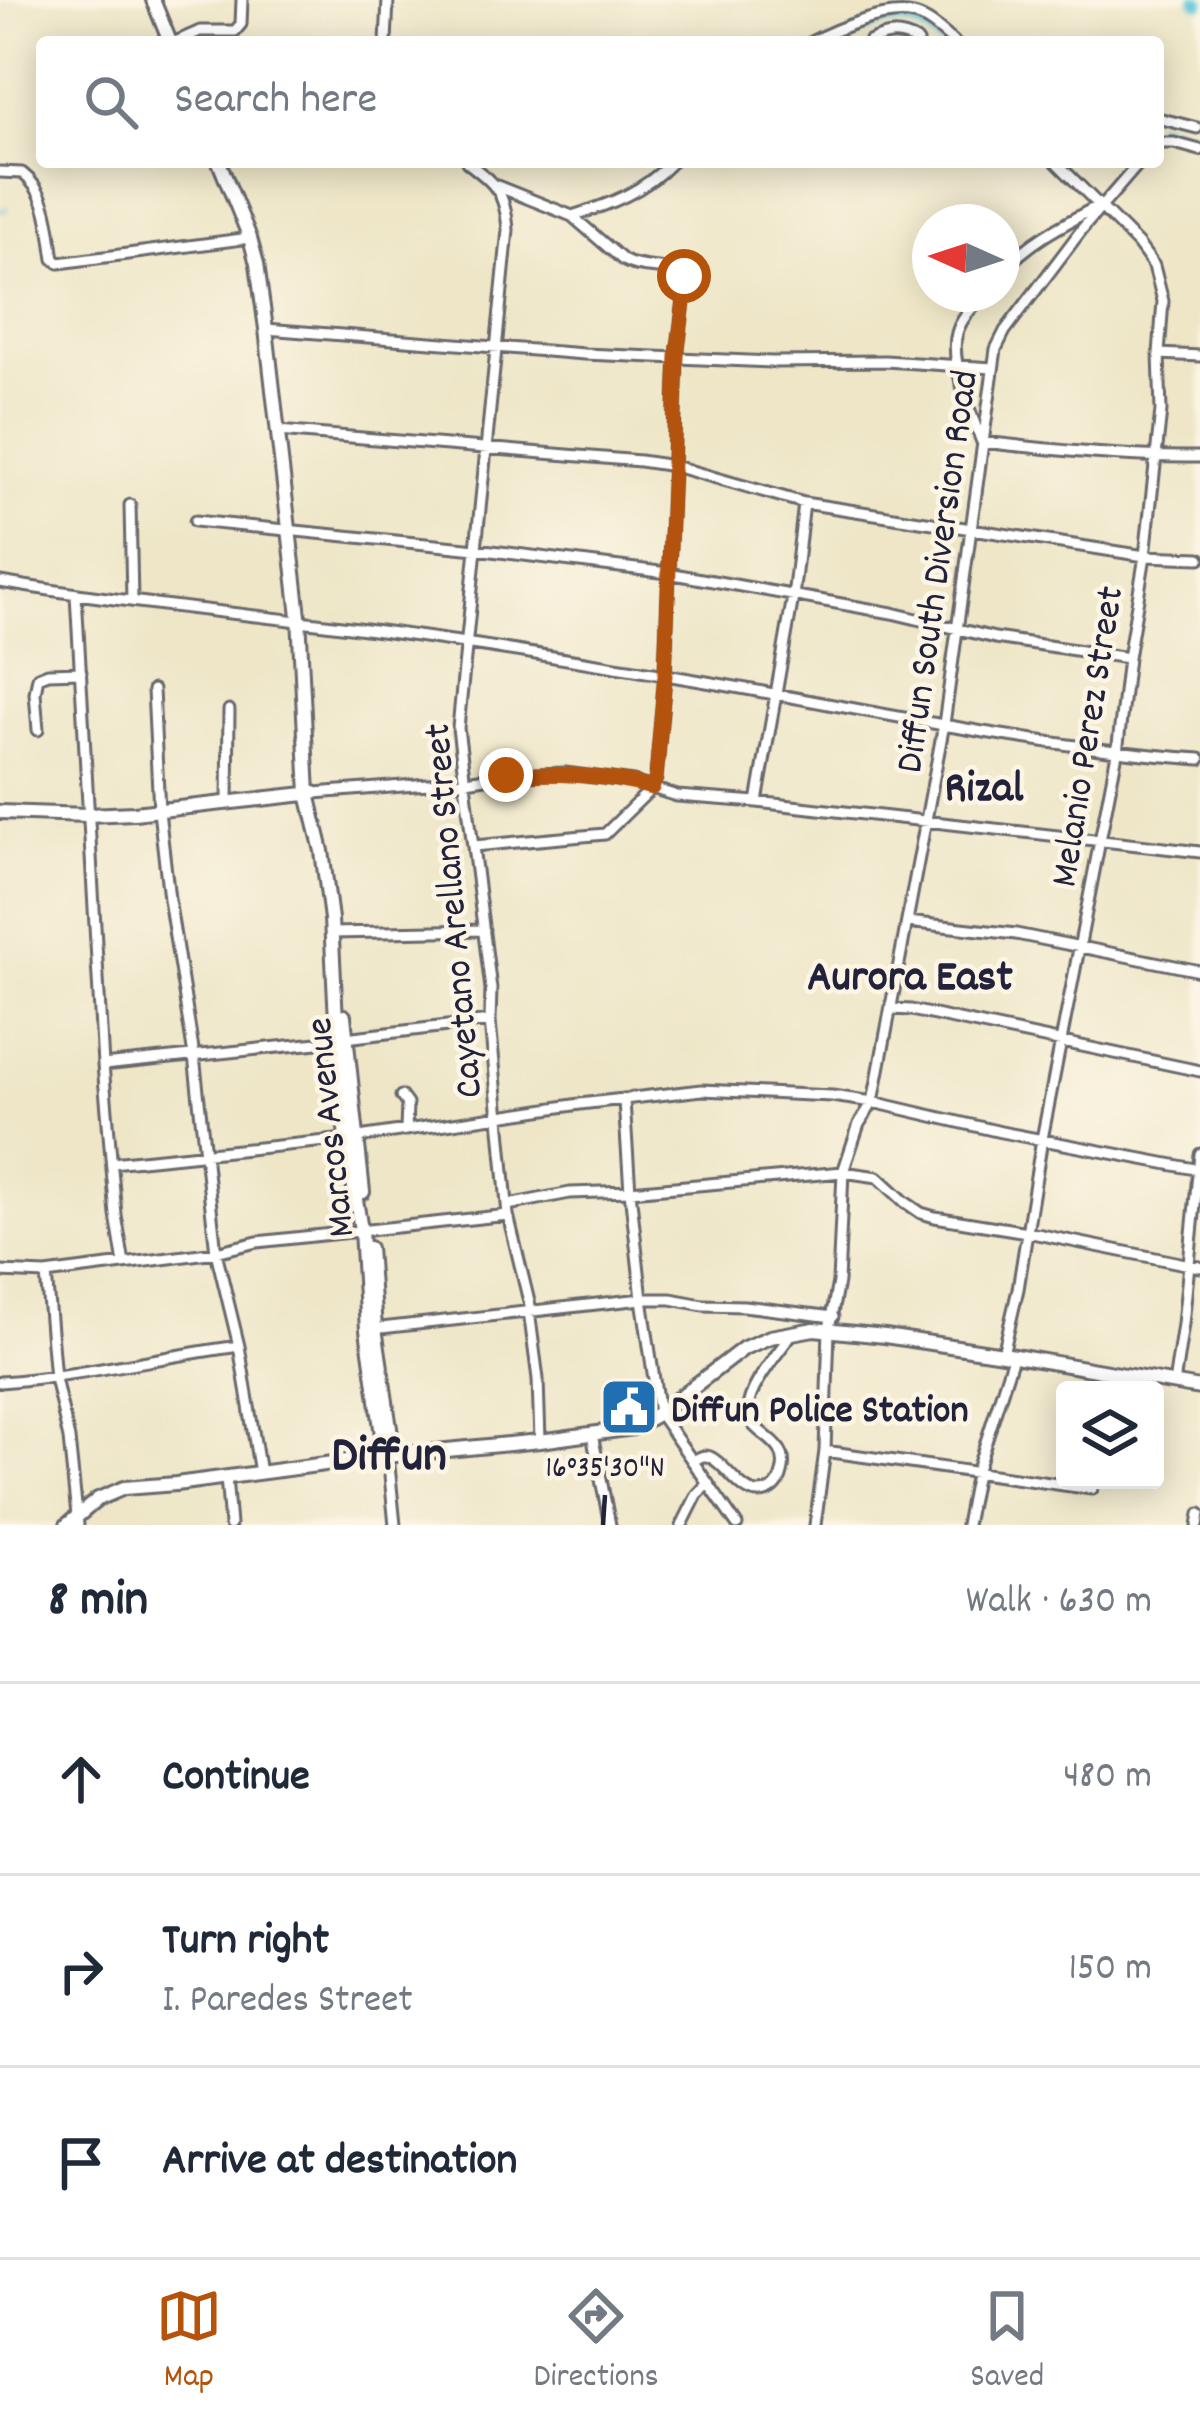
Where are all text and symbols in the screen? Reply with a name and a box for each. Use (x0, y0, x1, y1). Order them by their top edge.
search box (36, 36, 1164, 168)
icon: search (78, 69, 144, 135)
text: Search here (174, 70, 377, 134)
north arrow (912, 204, 1020, 312)
route start (657, 249, 711, 303)
street label: Diffun South Diversion Road (885, 367, 996, 777)
street label: Melanio Perez Street (1039, 583, 1141, 891)
street label: Cayetano Arellano Street (413, 721, 500, 1100)
route end (479, 748, 533, 802)
district label: Rizal (944, 759, 1024, 823)
district label: Aurora East (807, 948, 1013, 1012)
street label: Marcos Avenue (295, 1015, 372, 1240)
public building icon: Diffun Police Station (598, 1376, 660, 1438)
map controls (1056, 1381, 1164, 1489)
button: layers (1056, 1381, 1164, 1489)
place label: Diffun Police Station (671, 1386, 968, 1441)
district label: Diffun (331, 1423, 447, 1495)
text: 16°35'30"N (545, 1449, 665, 1492)
text: 8 min (48, 1567, 148, 1639)
text: Walk · 630 m (966, 1576, 1152, 1631)
icon: ahead (48, 1746, 114, 1812)
text: Continue (162, 1747, 310, 1811)
text: 480 m (1063, 1751, 1152, 1806)
text: Turn right (162, 1911, 329, 1975)
icon: right (48, 1938, 114, 2004)
text: 150 m (1068, 1943, 1152, 1998)
text: I. Paredes Street (162, 1975, 413, 2030)
icon: arrive (48, 2130, 114, 2196)
text: Arrive at destination (162, 2131, 517, 2195)
tab: Map (156, 2283, 222, 2402)
tab: Directions (534, 2283, 659, 2402)
tab: Saved (970, 2283, 1044, 2402)

